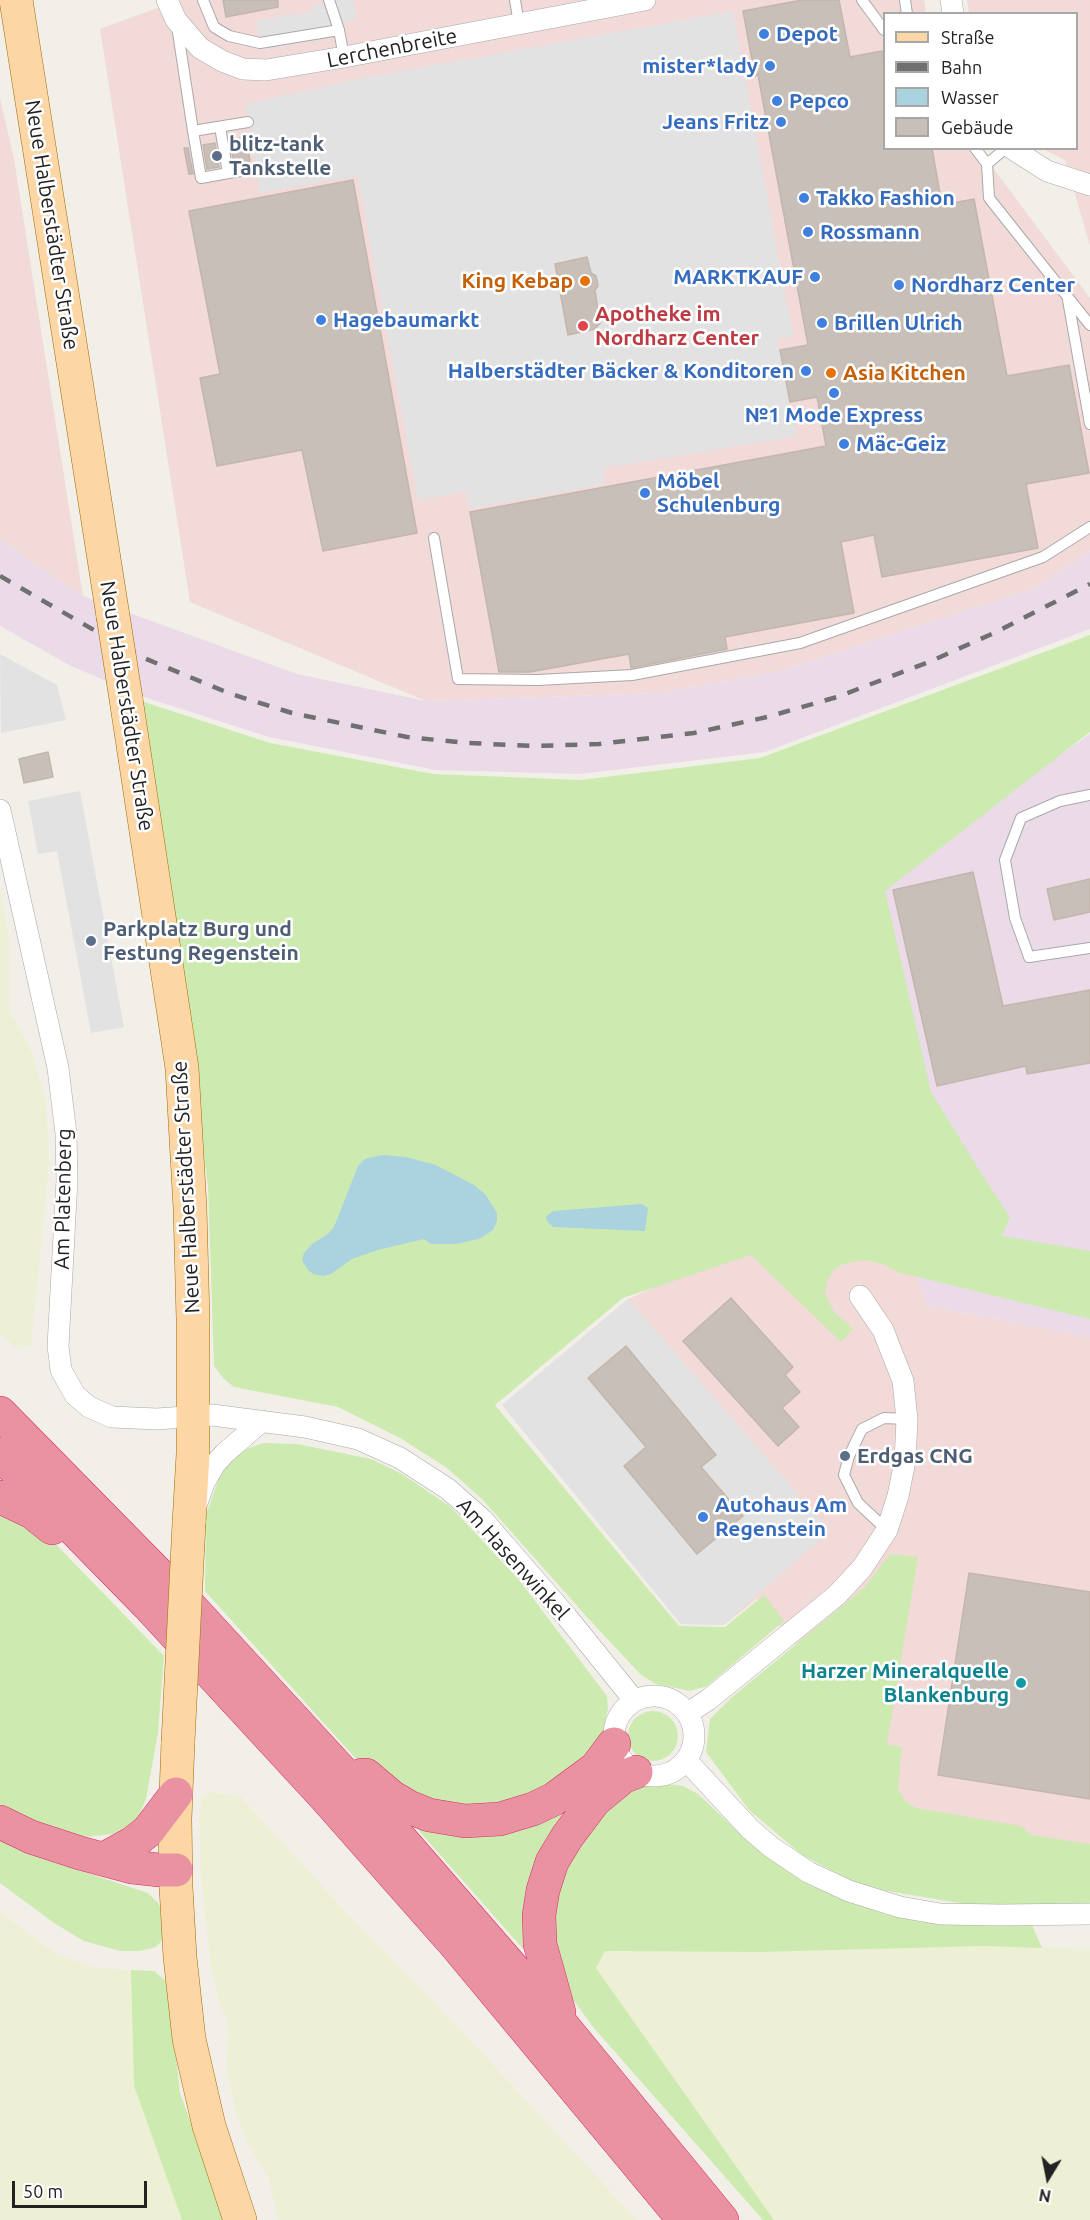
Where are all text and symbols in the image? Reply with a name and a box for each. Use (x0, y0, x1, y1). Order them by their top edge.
legend (883, 12, 1078, 150)
place label: Depot (776, 21, 838, 47)
street label: Lerchenbreite (325, 23, 459, 73)
marker: Depot (757, 27, 771, 41)
text: Straße (941, 27, 994, 47)
place label: mister*lady (642, 53, 758, 79)
text: Bahn (941, 57, 982, 77)
marker: mister*lady (763, 59, 777, 73)
text: Wasser (941, 87, 999, 107)
place label: Pepco (789, 88, 849, 114)
marker: Pepco (770, 94, 784, 108)
street label: Neue Halberstädter Straße (20, 98, 84, 352)
place label: Jeans Fritz (662, 109, 769, 135)
marker: Jeans Fritz (774, 115, 788, 129)
text: Gebäude (941, 117, 1013, 137)
place label: blitz-tank Tankstelle (229, 131, 331, 181)
marker: blitz-tank Tankstelle (210, 149, 224, 163)
place label: Takko Fashion (816, 185, 955, 211)
marker: Takko Fashion (797, 191, 811, 205)
place label: Rossmann (820, 219, 920, 245)
marker: Rossmann (801, 225, 815, 239)
place label: MARKTKAUF (673, 264, 803, 290)
place label: King Kebap (461, 268, 573, 294)
marker: MARKTKAUF (808, 270, 822, 284)
place label: Nordharz Center (911, 272, 1075, 298)
marker: King Kebap (578, 274, 592, 288)
marker: Nordharz Center (892, 278, 906, 292)
place label: Apotheke im Nordharz Center (595, 301, 759, 351)
place label: Hagebaumarkt (333, 307, 479, 333)
place label: Brillen Ulrich (834, 310, 963, 336)
marker: Hagebaumarkt (314, 313, 328, 327)
marker: Brillen Ulrich (815, 316, 829, 330)
marker: Apotheke im Nordharz Center (576, 319, 590, 333)
place label: Halberstädter Bäcker & Konditoren (448, 358, 794, 384)
place label: Asia Kitchen (843, 360, 966, 386)
marker: Halberstädter Bäcker & Konditoren (799, 364, 813, 378)
marker: Asia Kitchen (824, 366, 838, 380)
marker: №1 Mode Express (827, 386, 841, 400)
place label: №1 Mode Express (745, 402, 923, 428)
place label: Mäc-Geiz (856, 431, 946, 457)
marker: Mäc-Geiz (837, 437, 851, 451)
place label: Möbel Schulenburg (657, 468, 780, 518)
marker: Möbel Schulenburg (638, 486, 652, 500)
street label: Neue Halberstädter Straße (95, 579, 159, 833)
place label: Parkplatz Burg und Festung Regenstein (103, 916, 299, 966)
marker: Parkplatz Burg und Festung Regenstein (84, 934, 98, 948)
street label: Neue Halberstädter Straße (167, 1060, 205, 1314)
street label: Am Platenberg (49, 1128, 77, 1270)
place label: Erdgas CNG (857, 1443, 973, 1469)
marker: Erdgas CNG (838, 1449, 852, 1463)
place label: Autohaus Am Regenstein (715, 1492, 847, 1542)
street label: Am Hasenwinkel (452, 1493, 574, 1625)
marker: Autohaus Am Regenstein (696, 1510, 710, 1524)
place label: Harzer Mineralquelle Blankenburg (801, 1658, 1009, 1708)
marker: Harzer Mineralquelle Blankenburg (1014, 1676, 1028, 1690)
north arrow (1018, 2148, 1078, 2208)
scale bar (15, 2169, 150, 2207)
text: 50 m (23, 2181, 63, 2201)
text: N (1037, 2186, 1052, 2206)

